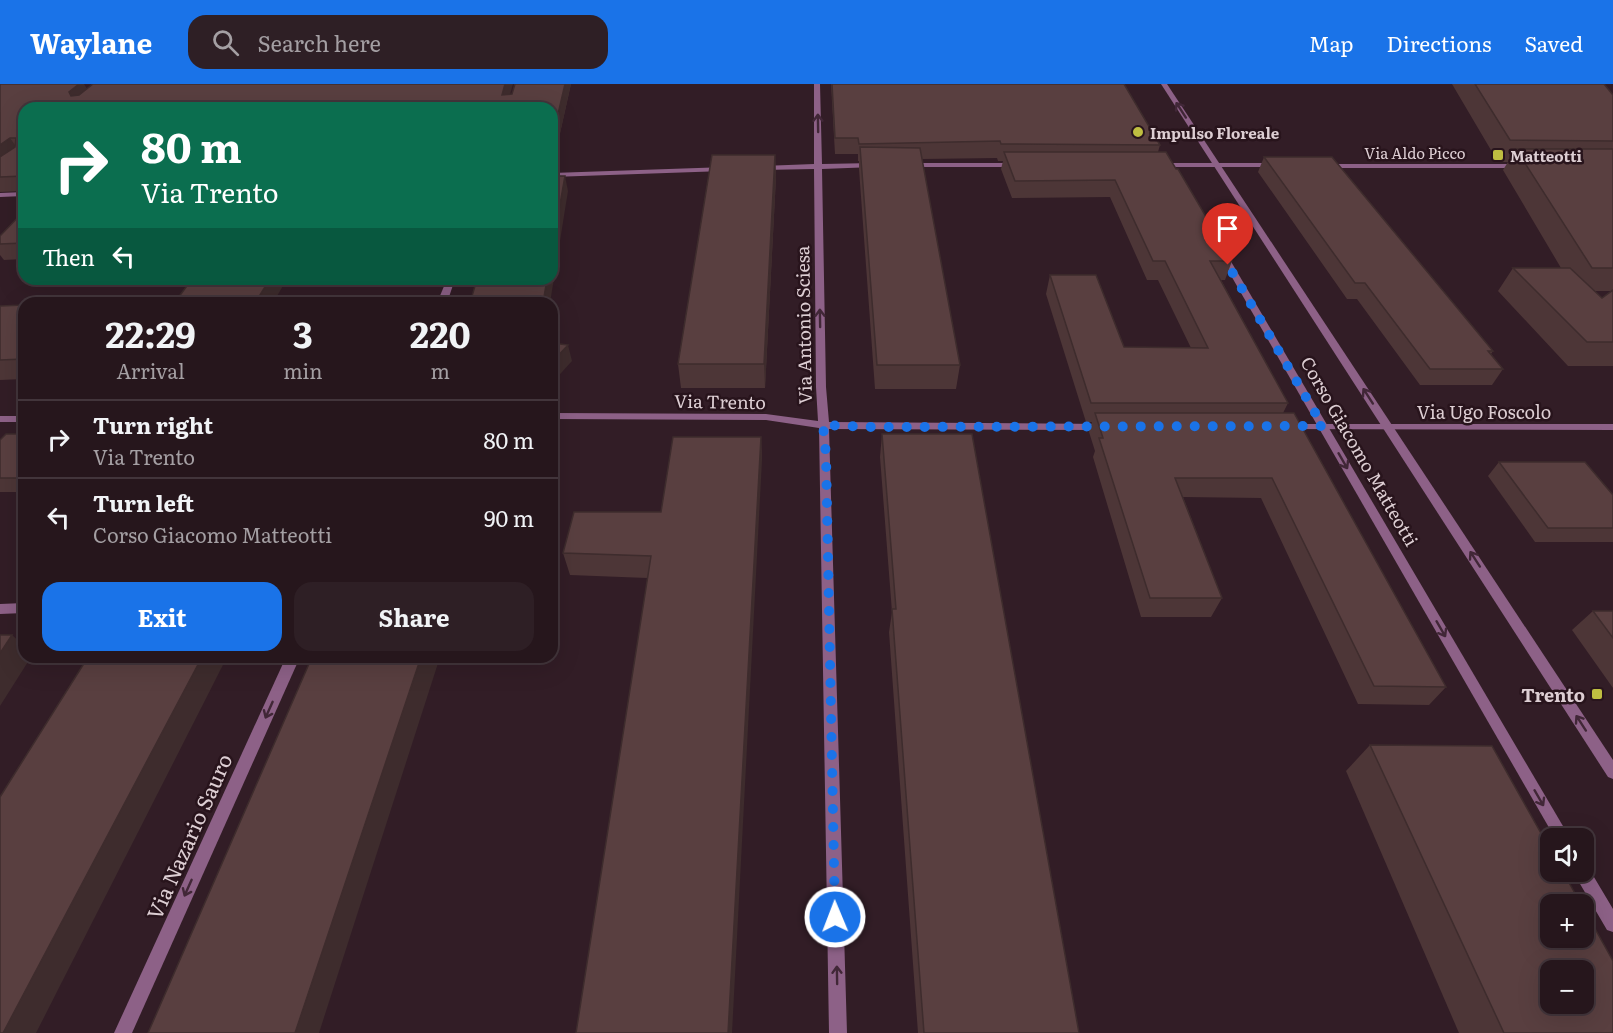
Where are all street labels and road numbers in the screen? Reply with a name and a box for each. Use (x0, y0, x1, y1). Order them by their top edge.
street label: Via Aldo Picco (1364, 141, 1466, 164)
street label: Via Antonio Sciesa (788, 245, 818, 405)
street label: Corso Giacomo Matteotti (1295, 351, 1425, 551)
street label: Via Trento (674, 387, 766, 415)
street label: Via Ugo Foscolo (1417, 398, 1551, 425)
street label: Via Nazario Sauro (137, 748, 239, 924)

